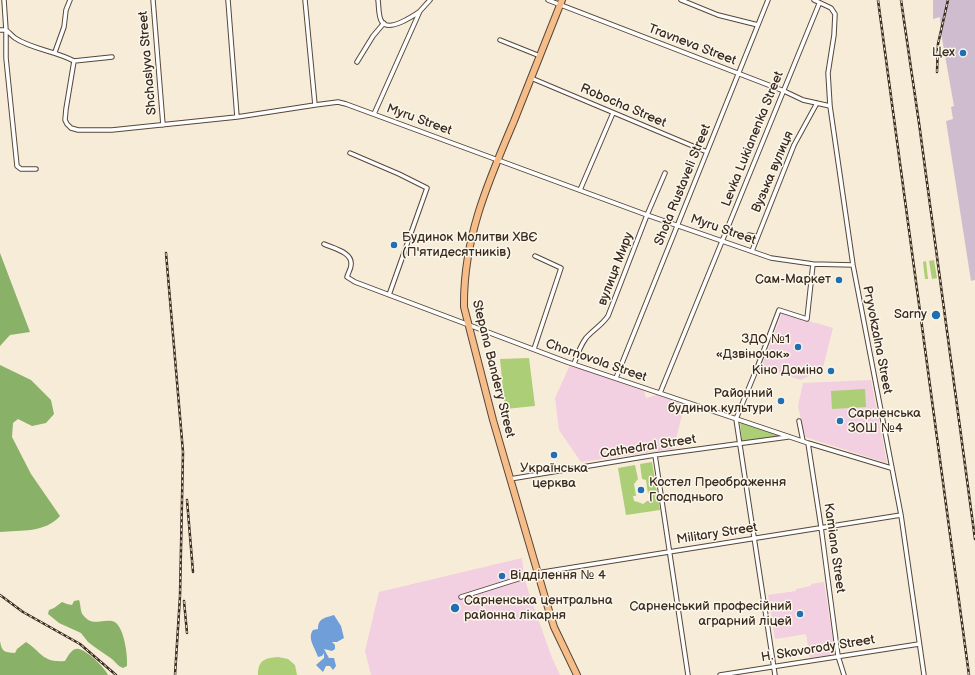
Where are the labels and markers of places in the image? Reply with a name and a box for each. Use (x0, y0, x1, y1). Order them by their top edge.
place label: Цех (932, 45, 955, 61)
marker: Цех (958, 48, 968, 58)
place label: Будинок Молитви ХВЄ (П'ятидесятників) (402, 230, 538, 261)
marker: Будинок Молитви ХВЄ (П'ятидесятників) (389, 240, 399, 250)
place label: Сам-Маркет (755, 272, 831, 288)
marker: Сам-Маркет (834, 275, 844, 285)
place label: Sarny (894, 307, 927, 323)
marker: Sarny (930, 309, 942, 321)
place label: ЗДО №1 «Дзвіночок» (716, 332, 790, 363)
marker: ЗДО №1 «Дзвіночок» (793, 342, 803, 352)
place label: Кіно Доміно (752, 363, 823, 379)
marker: Кіно Доміно (826, 366, 836, 376)
place label: Районний будинок культури (668, 386, 773, 417)
marker: Районний будинок культури (776, 396, 786, 406)
place label: Сарненська ЗОШ №4 (848, 406, 921, 437)
marker: Сарненська ЗОШ №4 (835, 416, 845, 426)
marker: Українська церква (549, 450, 559, 460)
place label: Українська церква (520, 461, 588, 492)
place label: Костел Преображення Господнього (649, 475, 786, 506)
marker: Костел Преображення Господнього (636, 485, 646, 495)
place label: Відділення № 4 (510, 568, 606, 584)
marker: Відділення № 4 (497, 571, 507, 581)
place label: Сарненська центральна районна лікарня (464, 593, 613, 624)
place label: Сарненський професійний аграрний ліцей (630, 599, 792, 630)
marker: Сарненська центральна районна лікарня (449, 602, 461, 614)
marker: Сарненський професійний аграрний ліцей (795, 609, 805, 619)

